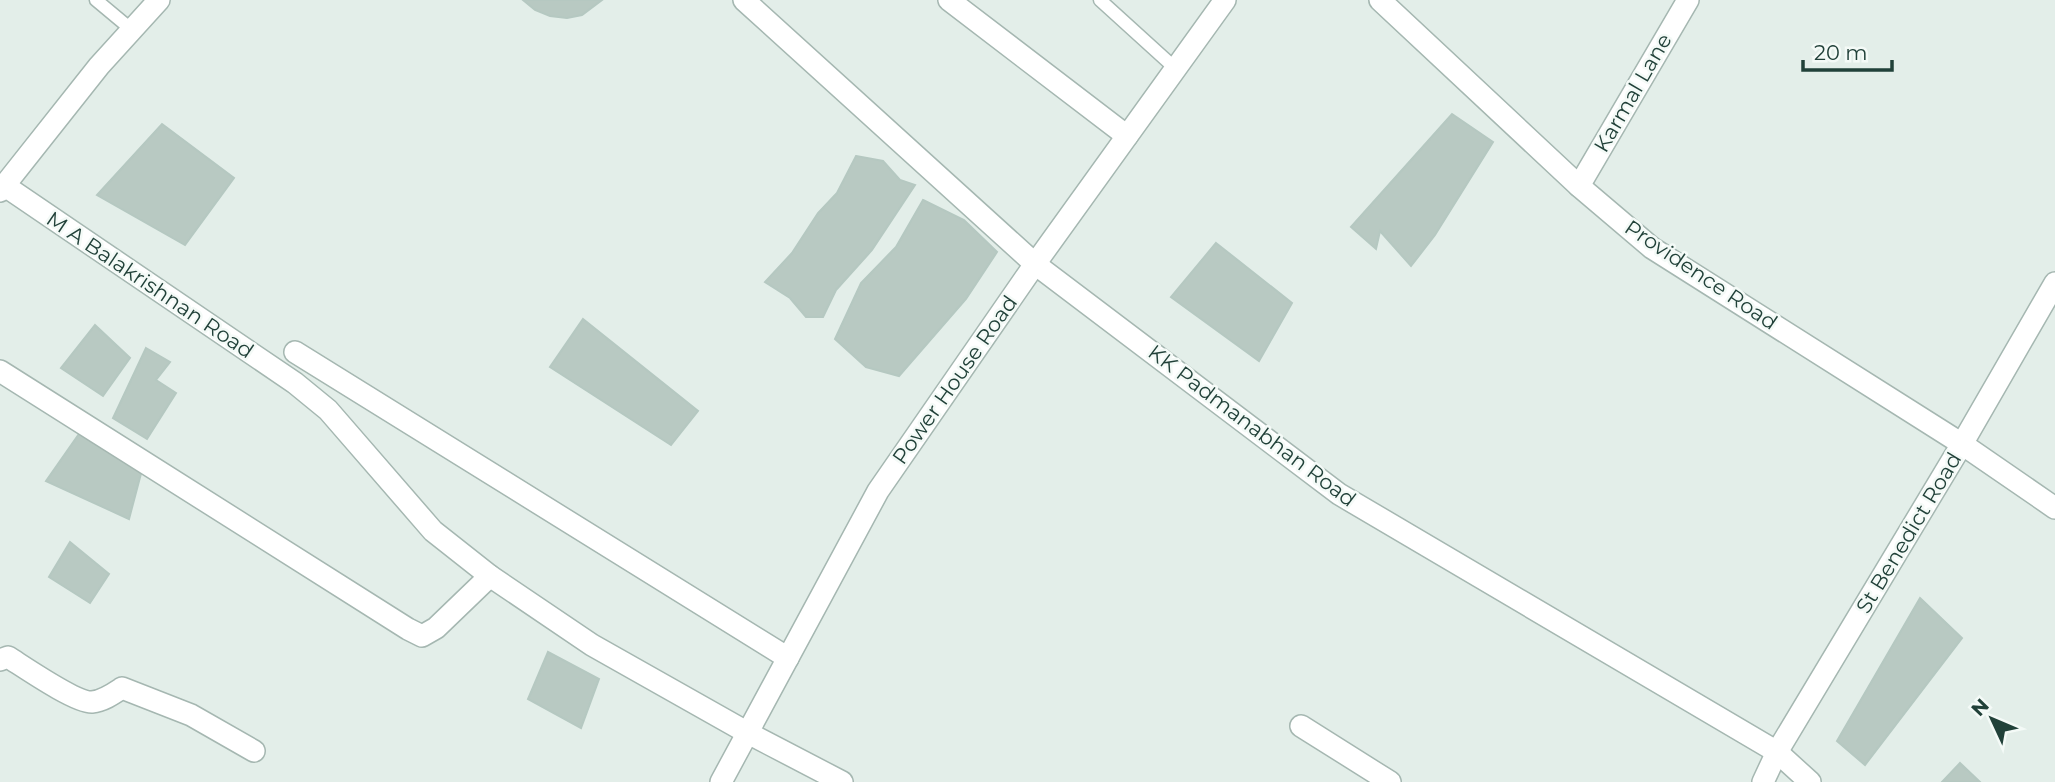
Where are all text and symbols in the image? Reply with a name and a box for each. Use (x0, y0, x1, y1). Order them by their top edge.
scale bar (1803, 28, 1892, 72)
street label: Karmal Lane (1589, 29, 1677, 156)
text: 20 m (1814, 40, 1868, 65)
street label: M A Balakrishnan Road (42, 206, 259, 363)
street label: Providence Road (1620, 214, 1782, 335)
street label: Power House Road (887, 291, 1022, 469)
street label: KK Padmanabhan Road (1144, 339, 1361, 512)
street label: St Benedict Road (1851, 448, 1966, 618)
north arrow (1957, 684, 2027, 754)
text: N (1967, 694, 1994, 721)

